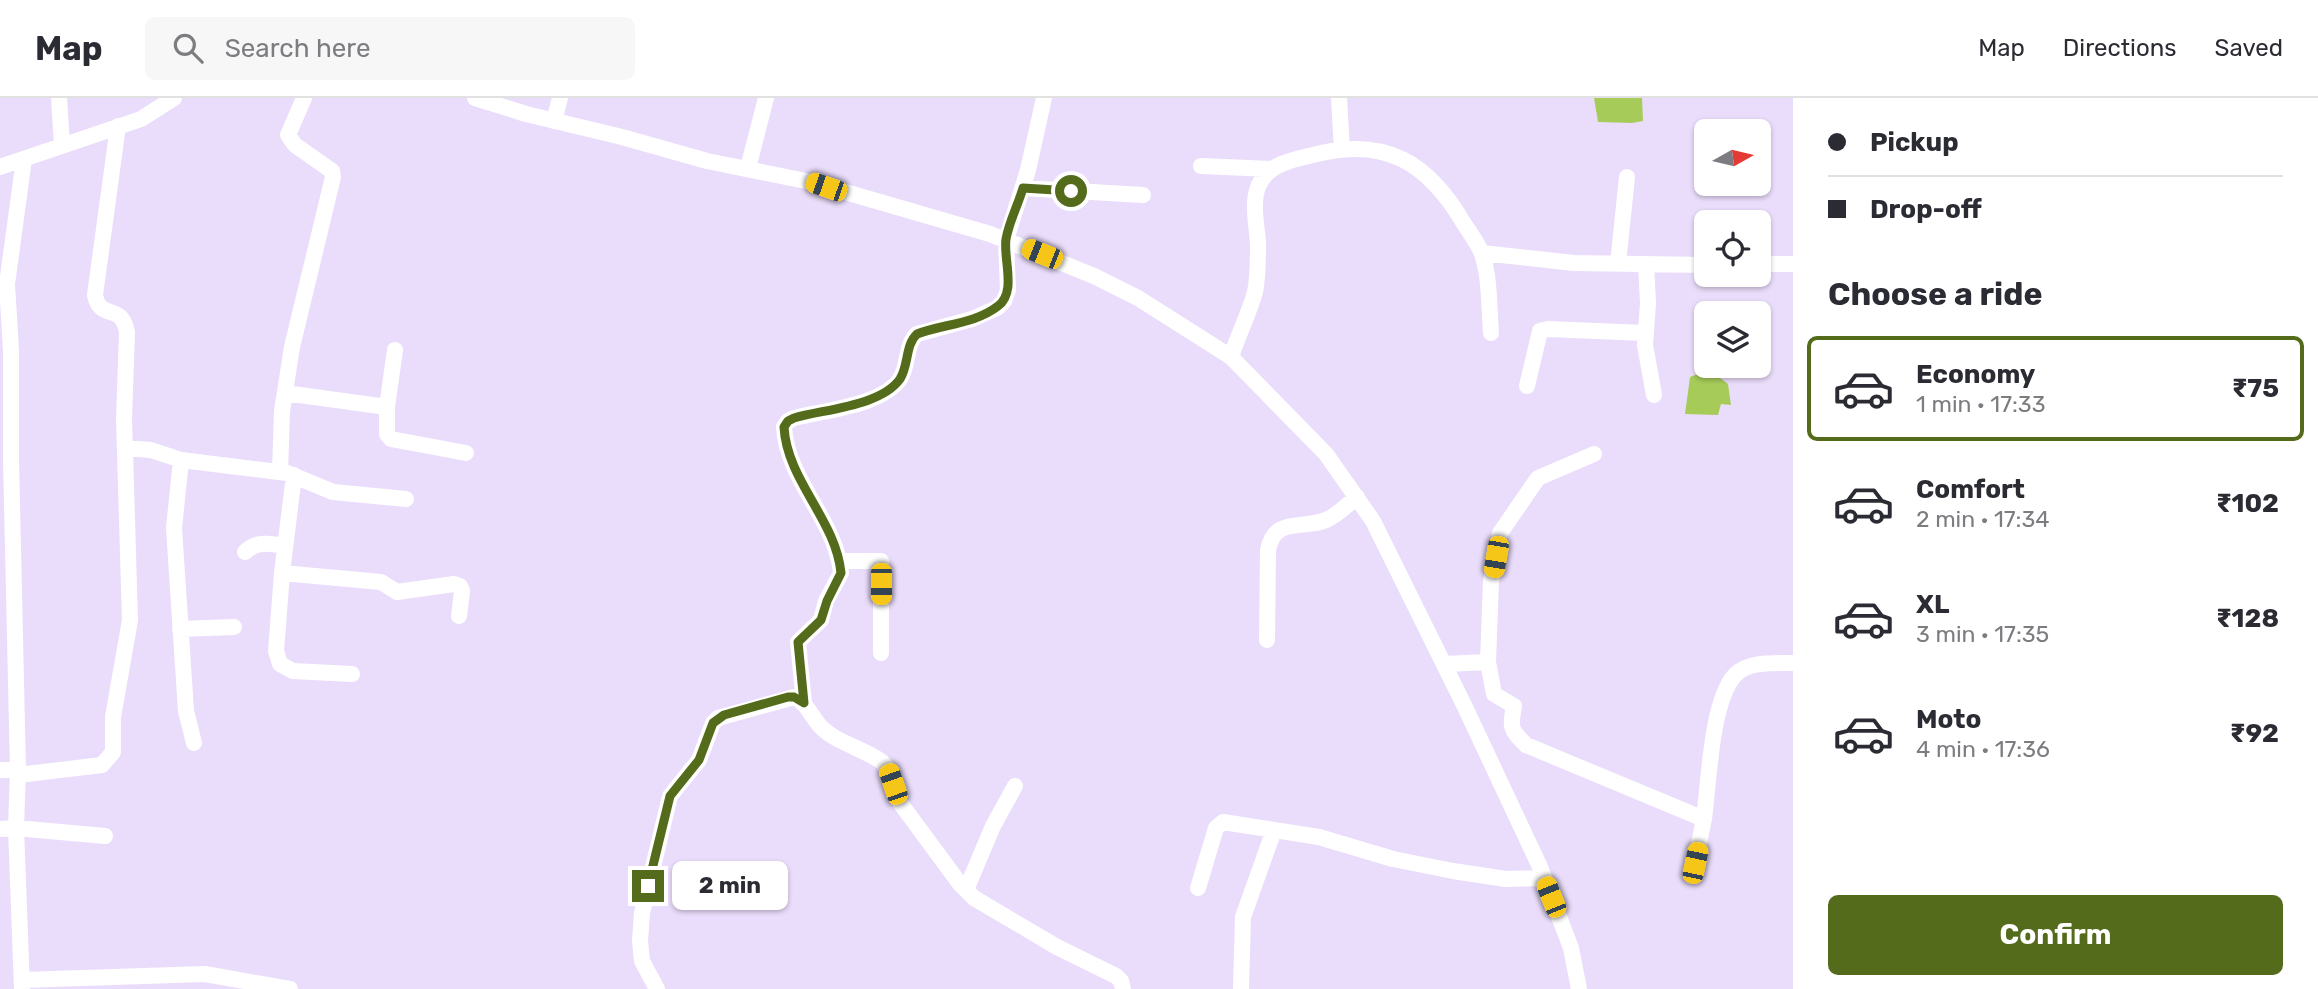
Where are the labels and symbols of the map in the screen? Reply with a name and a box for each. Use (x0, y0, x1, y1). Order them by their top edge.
north arrow (1694, 119, 1771, 196)
car (803, 170, 850, 204)
route start (1055, 175, 1087, 207)
car (1019, 236, 1066, 272)
car (1483, 534, 1510, 580)
car (871, 563, 892, 605)
car (877, 761, 910, 807)
car (1681, 840, 1710, 886)
callout: 2 min (672, 862, 788, 910)
route end (632, 870, 664, 902)
car (1534, 874, 1569, 920)

